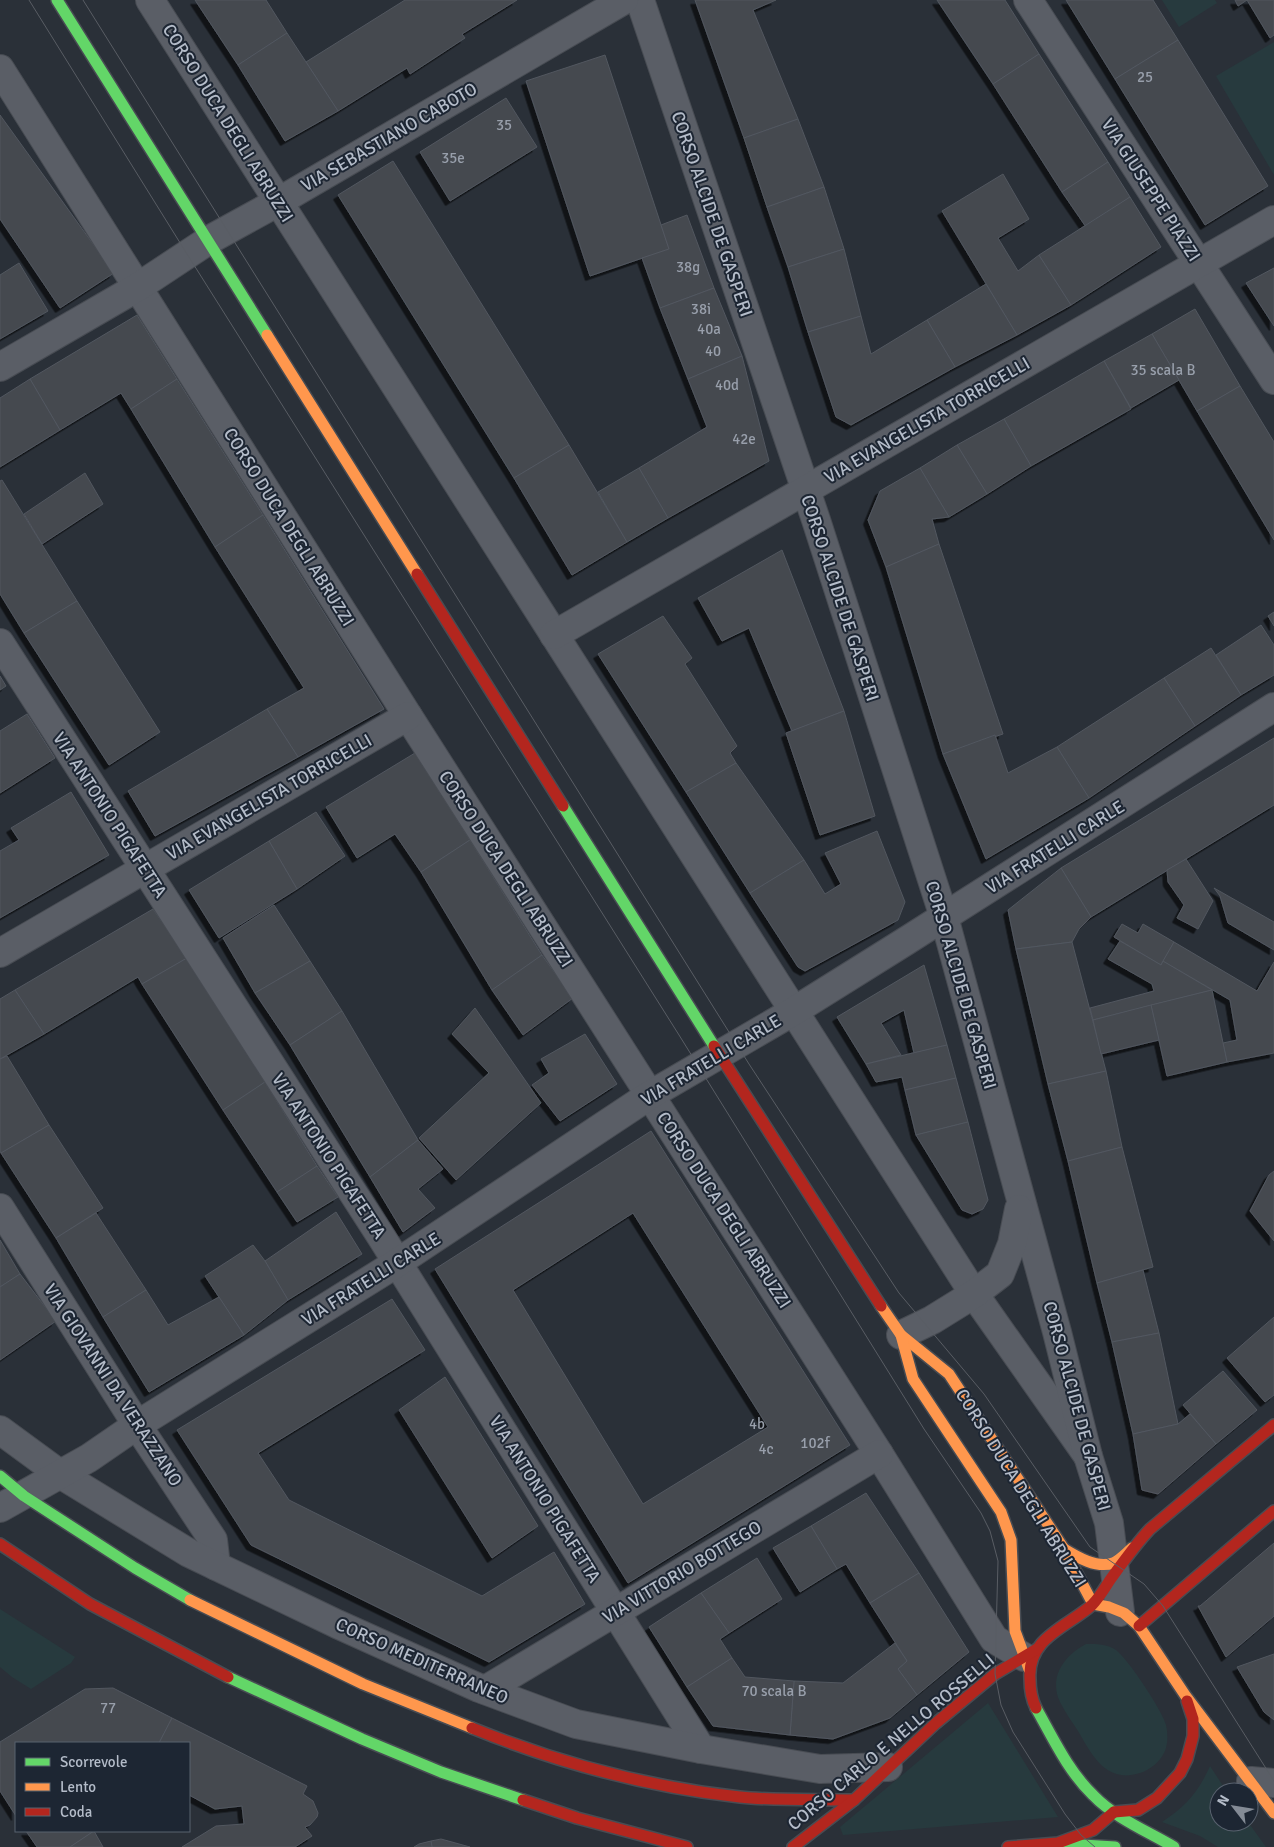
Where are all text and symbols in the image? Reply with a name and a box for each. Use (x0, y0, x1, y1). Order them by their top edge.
street label: CORSO DUCA DEGLI ABRUZZI (158, 20, 298, 226)
house number: 25 (1137, 68, 1153, 86)
street label: VIA SEBASTIANO CABOTO (297, 78, 481, 196)
street label: CORSO ALCIDE DE GASPERI (666, 108, 758, 320)
street label: VIA GIUSEPPE PIAZZI (1096, 114, 1206, 266)
house number: 35 (496, 116, 512, 134)
house number: 35e (441, 149, 465, 167)
house number: 38g (676, 258, 700, 276)
house number: 38i (691, 300, 711, 318)
house number: 40a (697, 320, 721, 338)
house number: 40 (705, 342, 721, 360)
street label: VIA EVANGELISTA TORRICELLI (820, 352, 1034, 488)
house number: 35 scala B (1130, 361, 1196, 379)
house number: 40d (715, 376, 739, 394)
street label: CORSO DUCA DEGLI ABRUZZI (219, 424, 359, 630)
house number: 42e (732, 430, 756, 448)
street label: CORSO ALCIDE DE GASPERI (796, 492, 884, 704)
street label: VIA ANTONIO PIGAFETTA (48, 728, 172, 902)
street label: VIA EVANGELISTA TORRICELLI (162, 729, 376, 865)
street label: CORSO DUCA DEGLI ABRUZZI (434, 767, 578, 971)
street label: VIA FRATELLI CARLE (982, 795, 1128, 899)
street label: CORSO ALCIDE DE GASPERI (921, 878, 1001, 1092)
street label: VIA FRATELLI CARLE (637, 1009, 785, 1111)
street label: VIA ANTONIO PIGAFETTA (267, 1069, 391, 1243)
street label: CORSO DUCA DEGLI ABRUZZI (652, 1108, 796, 1312)
street label: VIA FRATELLI CARLE (298, 1227, 444, 1331)
street label: VIA GIOVANNI DA VERAZZANO (39, 1280, 187, 1490)
street label: CORSO ALCIDE DE GASPERI (1038, 1299, 1116, 1513)
street label: CORSO DUCA DEGLI ABRUZZI (951, 1385, 1091, 1591)
street label: VIA ANTONIO PIGAFETTA (484, 1411, 606, 1587)
house number: 4b (749, 1415, 765, 1433)
house number: 102f (800, 1434, 831, 1452)
house number: 4c (758, 1440, 774, 1458)
street label: VIA VITTORIO BOTTEGO (599, 1516, 765, 1628)
street label: CORSO MEDITERRANEO (332, 1613, 512, 1709)
street label: CORSO CARLO E NELLO ROSSELLI (783, 1649, 999, 1835)
house number: 70 scala B (741, 1682, 807, 1700)
house number: 77 (100, 1699, 116, 1717)
legend (15, 1742, 190, 1832)
text: Scorrevole (60, 1753, 127, 1771)
text: Lento (60, 1778, 96, 1796)
north arrow (1209, 1782, 1259, 1832)
text: N (1213, 1792, 1233, 1809)
text: Coda (60, 1803, 92, 1821)

